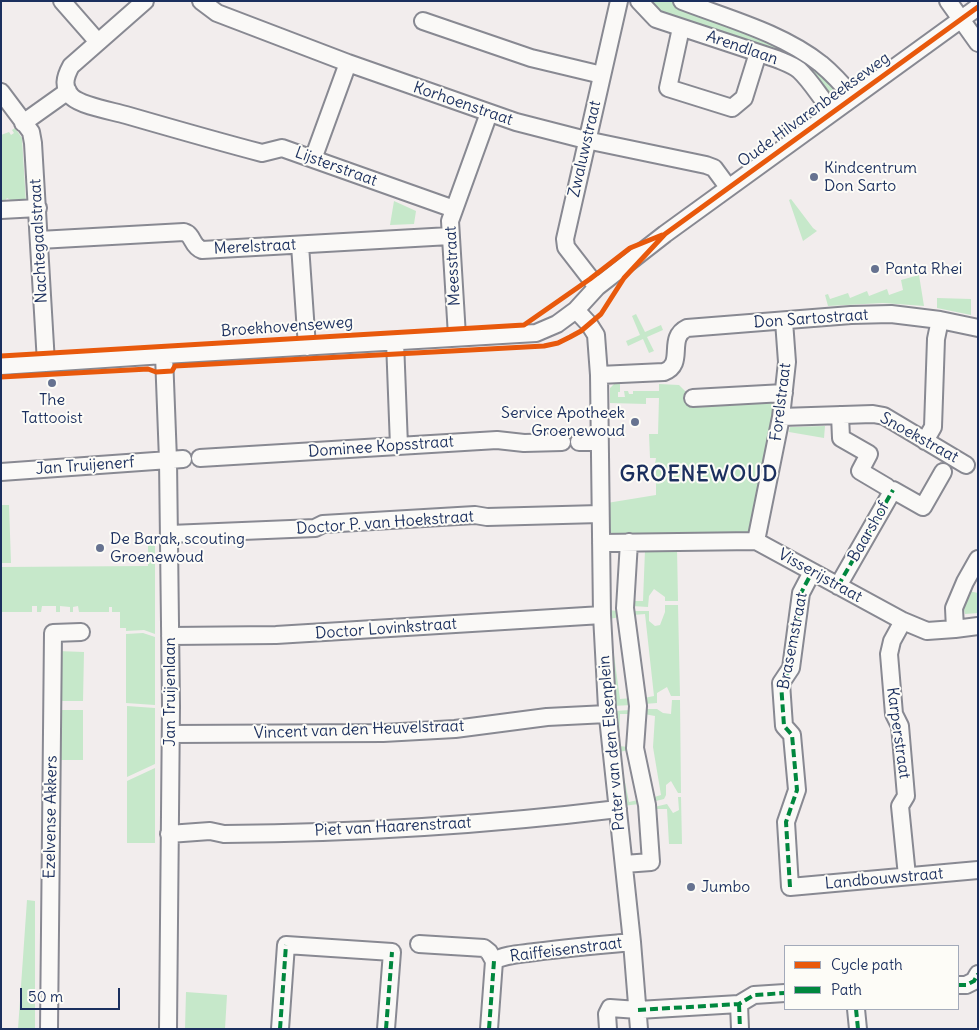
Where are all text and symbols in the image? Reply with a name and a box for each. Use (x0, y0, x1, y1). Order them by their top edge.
street label: Arendlaan (704, 27, 780, 69)
street label: Oude Hilvarenbeekseweg (734, 48, 894, 172)
street label: Korhoenstraat (411, 78, 515, 130)
street label: Zwaluwstraat (565, 99, 605, 199)
street label: Lijsterstraat (292, 143, 380, 191)
place label: Kindcentrum Don Sarto (824, 158, 917, 196)
marker: Kindcentrum Don Sarto (808, 171, 820, 183)
street label: Nachtegaalstraat (26, 178, 52, 304)
street label: Meesstraat (441, 226, 465, 306)
street label: Merelstraat (213, 235, 297, 259)
place label: Panta Rhei (885, 259, 962, 279)
marker: Panta Rhei (869, 263, 881, 275)
street label: Don Sartostraat (753, 305, 869, 333)
street label: Broekhovenseweg (220, 313, 354, 341)
street label: Forelstraat (767, 362, 795, 442)
marker: The Tattooist (46, 377, 58, 389)
place label: The Tattooist (21, 390, 83, 428)
place label: Service Apotheek Groenewoud (501, 403, 625, 441)
street label: Snoekstraat (876, 409, 962, 467)
marker: Service Apotheek Groenewoud (629, 416, 641, 428)
street label: Dominee Kopsstraat (308, 432, 454, 462)
street label: Jan Truijenerf (35, 453, 135, 479)
district label: GROENEWOUD (619, 462, 779, 488)
street label: Baarshof (844, 499, 894, 565)
street label: Doctor P. van Hoekstraat (295, 507, 475, 539)
place label: De Barak, scouting Groenewoud (110, 529, 245, 567)
marker: De Barak, scouting Groenewoud (94, 542, 106, 554)
street label: Visserijstraat (775, 545, 865, 607)
street label: Brasemstraat (774, 591, 812, 691)
street label: Doctor Lovinkstraat (314, 614, 458, 644)
street label: Jan Truijenlaan (160, 637, 180, 747)
street label: Pater van den Elsenplein (595, 655, 629, 831)
street label: Karperstraat (882, 686, 914, 780)
street label: Vincent van den Heuvelstraat (253, 717, 465, 743)
street label: Ezelvense Akkers (40, 755, 62, 879)
street label: Piet van Haarenstraat (314, 813, 472, 841)
street label: Landbouwstraat (824, 864, 944, 894)
place label: Jumbo (701, 877, 750, 897)
marker: Jumbo (685, 881, 697, 893)
street label: Raiffeisenstraat (509, 934, 623, 966)
legend (784, 945, 959, 1010)
text: Cycle path (831, 955, 903, 974)
scale bar (22, 978, 122, 1010)
text: Path (831, 980, 862, 999)
text: 50 m (28, 987, 63, 1006)

